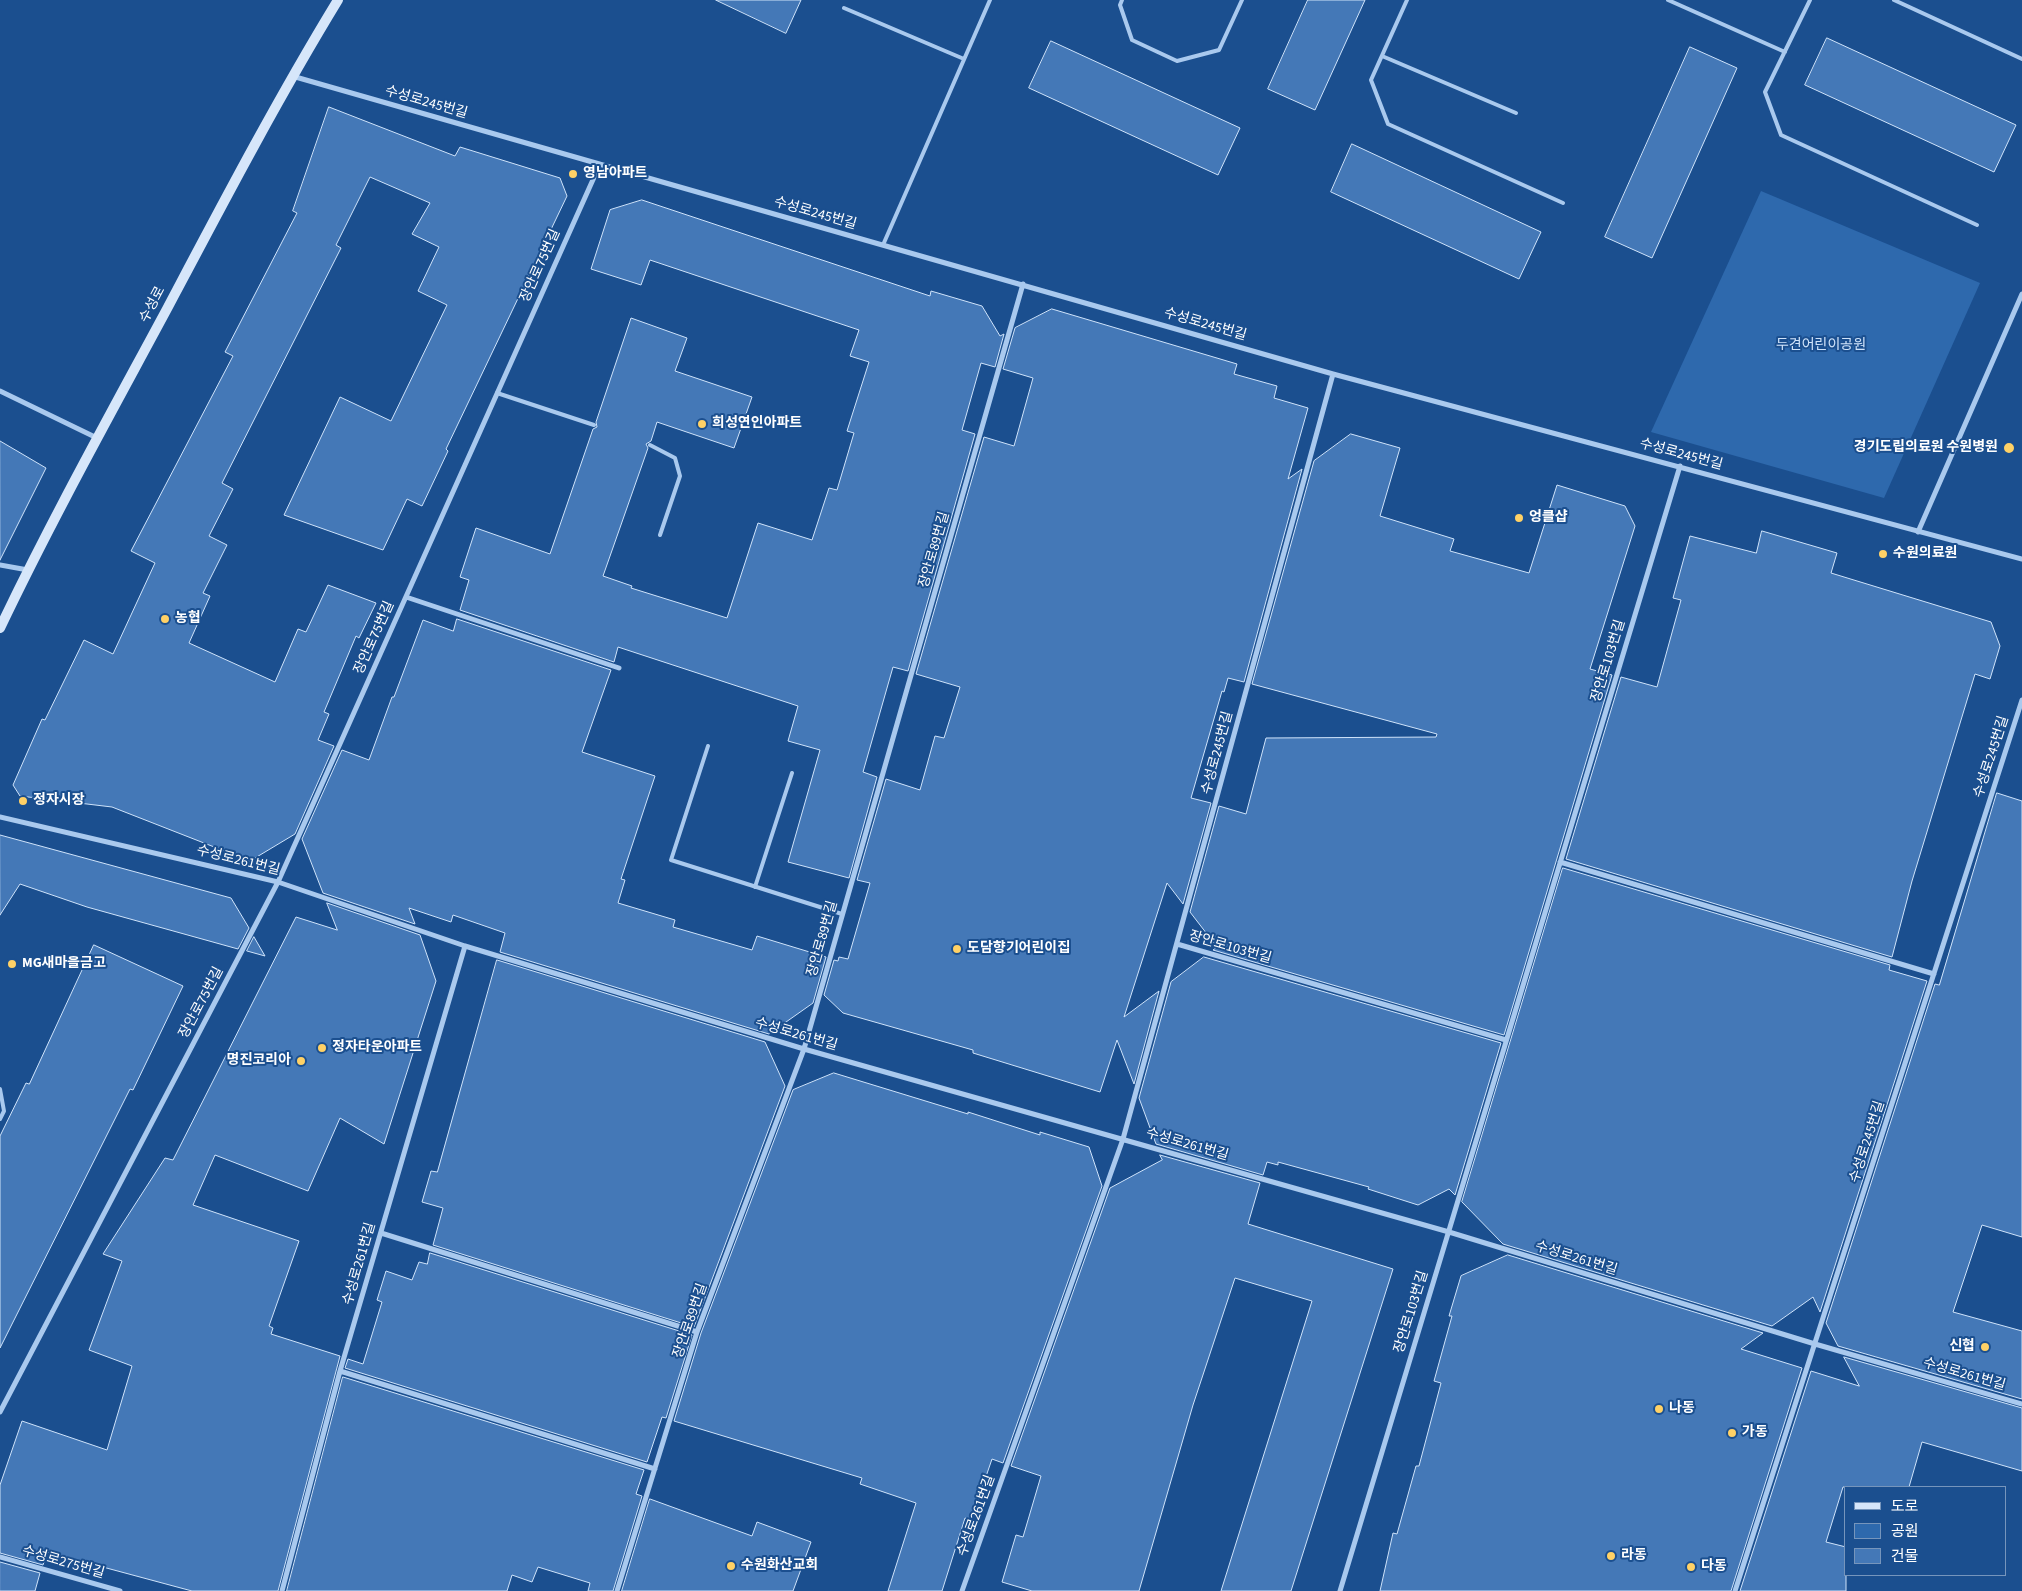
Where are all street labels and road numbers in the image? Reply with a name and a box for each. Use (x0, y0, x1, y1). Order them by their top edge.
street label: 수성로245번길 (383, 83, 469, 123)
street label: 수성로245번길 (772, 194, 858, 234)
street label: 장안로75번길 (517, 227, 565, 305)
street label: 수성로 (137, 284, 169, 326)
street label: 수성로245번길 (1162, 305, 1248, 345)
street label: 수성로245번길 (1638, 436, 1724, 474)
street label: 장안로89번길 (916, 510, 954, 590)
street label: 장안로75번길 (351, 599, 399, 677)
street label: 장안로103번길 (1589, 618, 1629, 704)
street label: 수성로245번길 (1199, 710, 1237, 796)
street label: 수성로245번길 (1971, 714, 2013, 800)
street label: 수성로261번길 (195, 843, 281, 879)
street label: 장안로89번길 (804, 899, 842, 979)
street label: 장안로103번길 (1187, 928, 1273, 968)
street label: 장안로75번길 (176, 964, 228, 1042)
street label: 수성로261번길 (753, 1015, 839, 1055)
street label: 수성로245번길 (1847, 1099, 1889, 1185)
street label: 수성로261번길 (1144, 1125, 1230, 1165)
street label: 수성로261번길 (340, 1221, 380, 1307)
street label: 수성로261번길 (1533, 1239, 1619, 1279)
street label: 장안로103번길 (1392, 1269, 1432, 1355)
street label: 장안로89번길 (670, 1281, 712, 1361)
street label: 수성로261번길 (1921, 1355, 2007, 1395)
street label: 수성로261번길 (955, 1473, 999, 1559)
street label: 수성로275번길 (20, 1543, 106, 1583)

